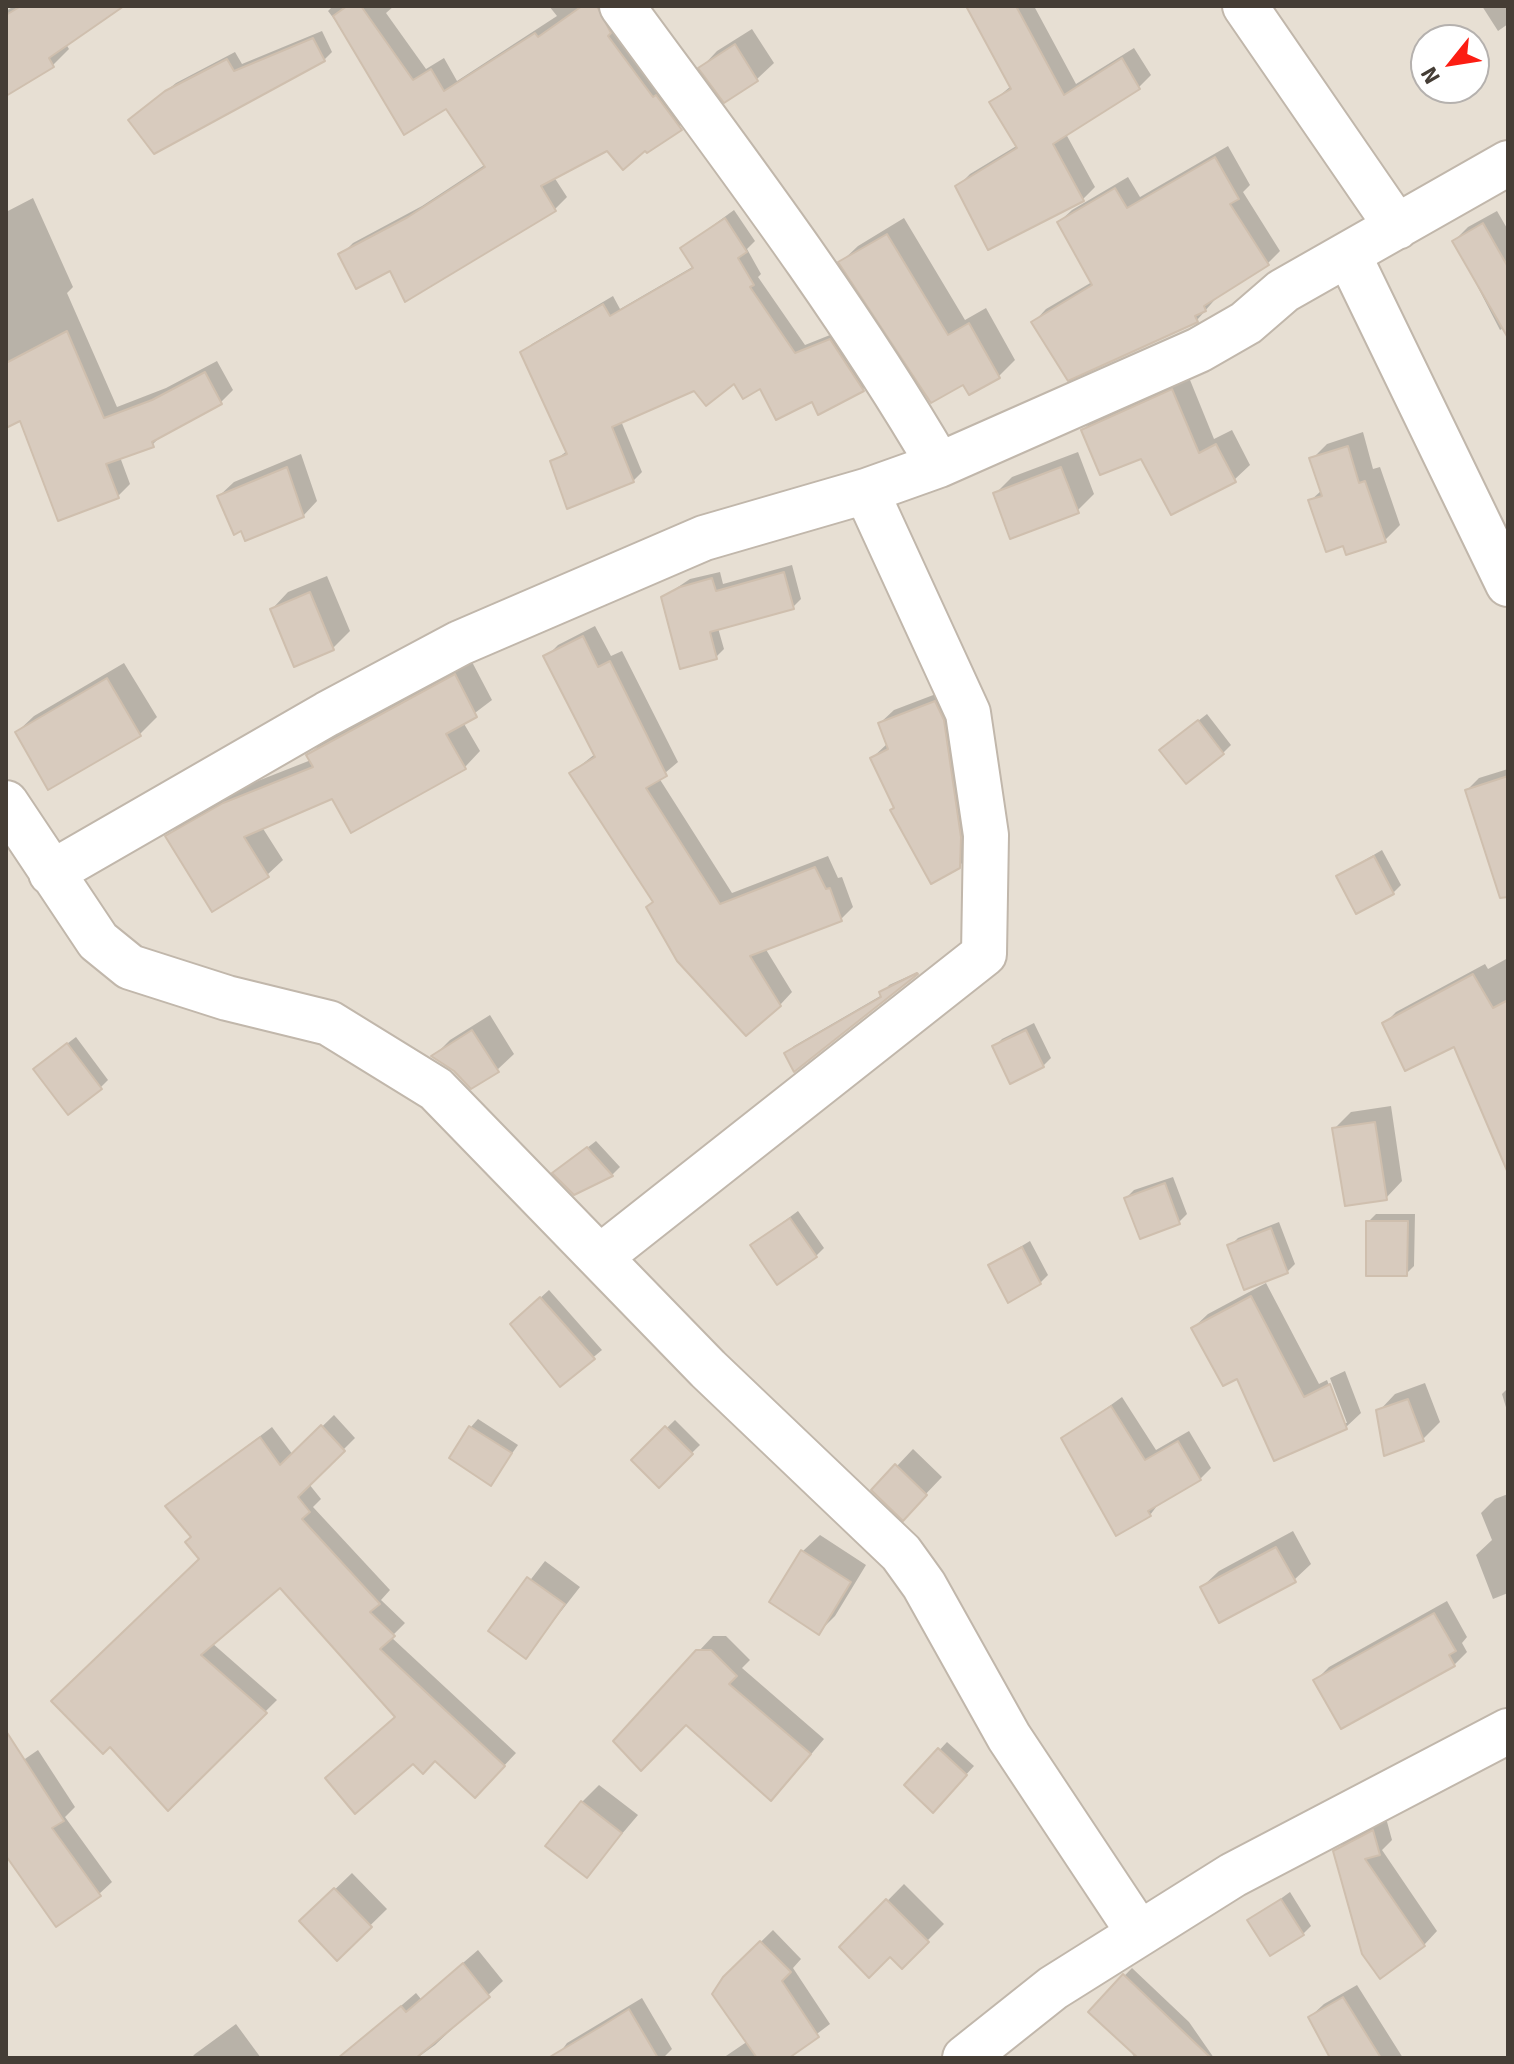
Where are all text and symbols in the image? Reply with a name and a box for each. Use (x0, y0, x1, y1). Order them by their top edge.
north arrow (1410, 24, 1490, 104)
text: N (1415, 62, 1446, 89)

